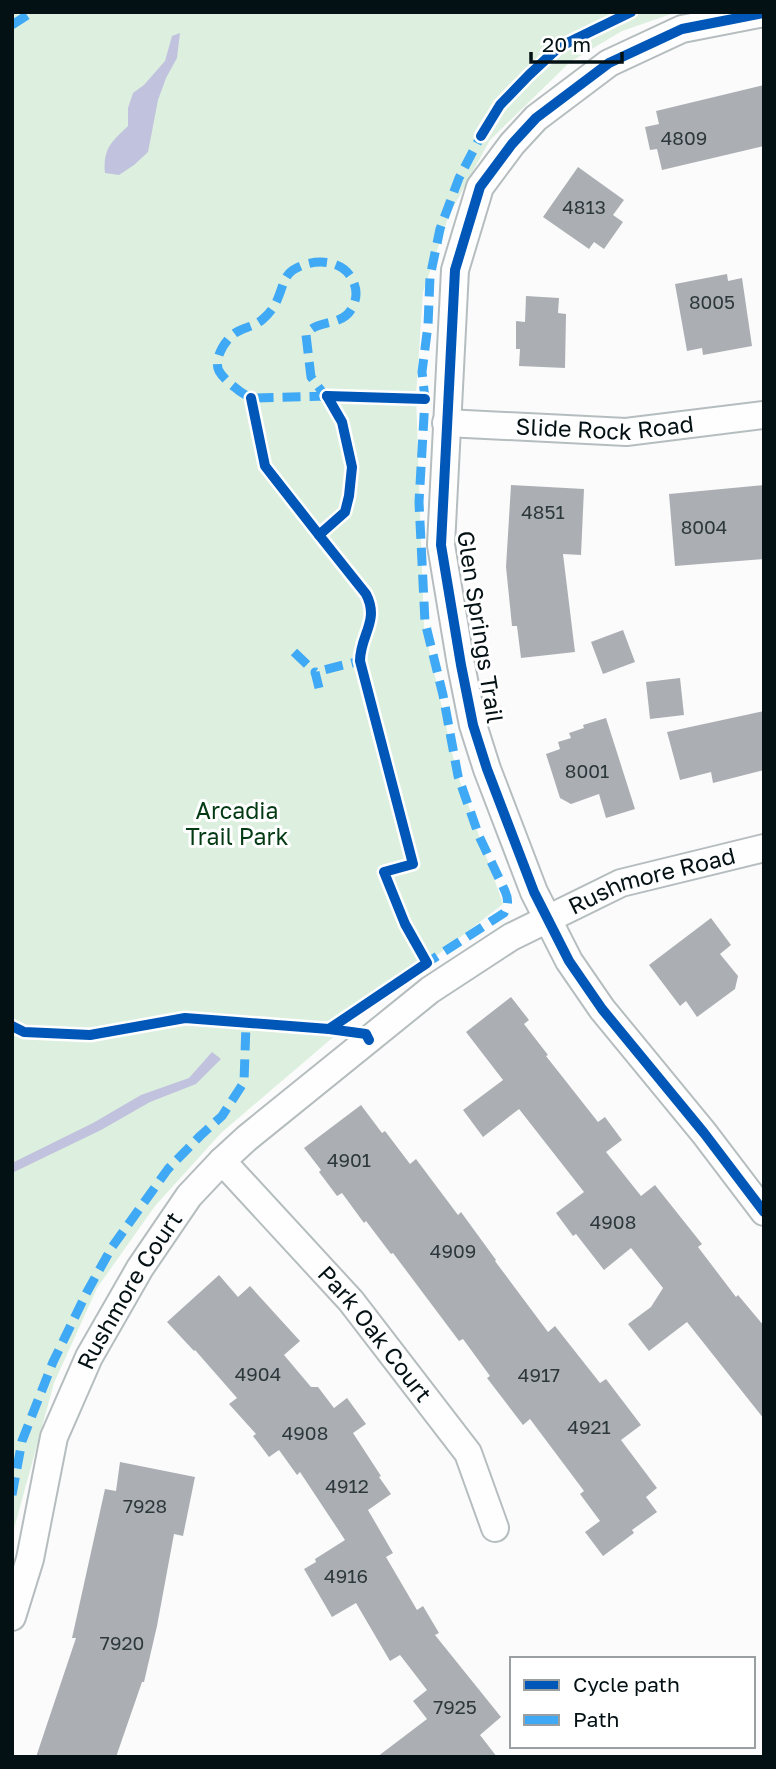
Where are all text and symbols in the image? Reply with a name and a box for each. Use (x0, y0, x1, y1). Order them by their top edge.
scale bar (531, 21, 622, 65)
text: 20 m (542, 31, 591, 57)
house number: 4809 (661, 126, 707, 149)
house number: 4813 (562, 195, 606, 218)
house number: 8005 (689, 290, 735, 313)
street label: Slide Rock Road (515, 409, 695, 445)
house number: 4851 (521, 500, 565, 523)
house number: 8004 (681, 515, 727, 538)
street label: Glen Springs Trail (452, 529, 510, 725)
house number: 8001 (565, 759, 609, 782)
park label: Arcadia Trail Park (186, 796, 289, 850)
street label: Rushmore Road (563, 841, 738, 920)
house number: 4901 (327, 1148, 371, 1171)
street label: Rushmore Court (70, 1206, 187, 1373)
house number: 4908 (590, 1210, 636, 1233)
house number: 4909 (430, 1239, 476, 1262)
street label: Park Oak Court (313, 1260, 438, 1407)
house number: 4904 (235, 1362, 281, 1385)
house number: 4917 (518, 1363, 560, 1386)
house number: 4921 (567, 1415, 611, 1438)
house number: 4908 (282, 1421, 328, 1444)
house number: 4912 (325, 1474, 369, 1497)
house number: 7928 (123, 1494, 167, 1517)
house number: 4916 (324, 1564, 368, 1587)
house number: 7920 (100, 1631, 144, 1654)
legend (510, 1657, 755, 1748)
text: Cycle path (573, 1671, 680, 1697)
house number: 7925 (433, 1695, 477, 1718)
text: Path (573, 1706, 620, 1732)

